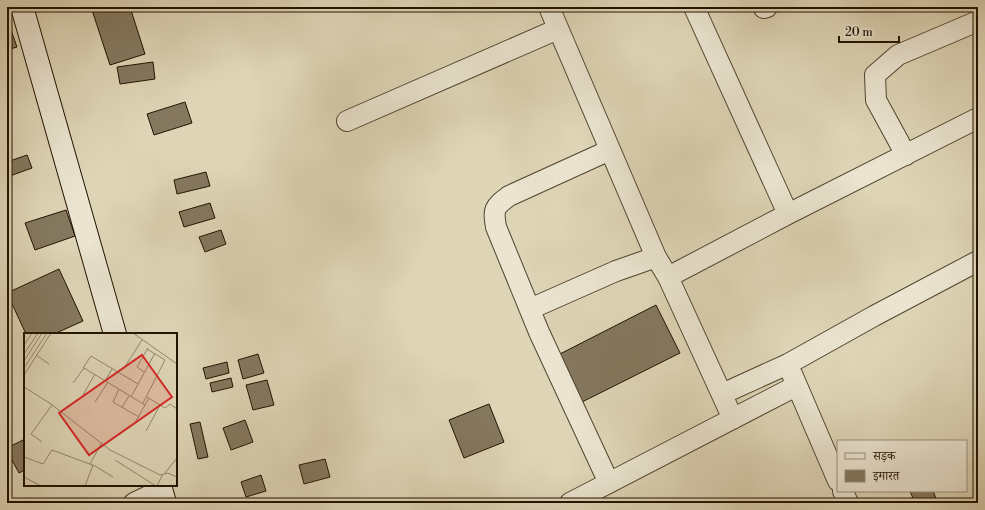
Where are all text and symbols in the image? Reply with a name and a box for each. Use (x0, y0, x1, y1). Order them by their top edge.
scale bar (839, 18, 899, 44)
text: 20 m (845, 25, 873, 40)
inset map (24, 333, 177, 486)
legend (837, 440, 967, 492)
text: सड़क (872, 449, 897, 464)
text: इमारत (872, 469, 900, 484)

